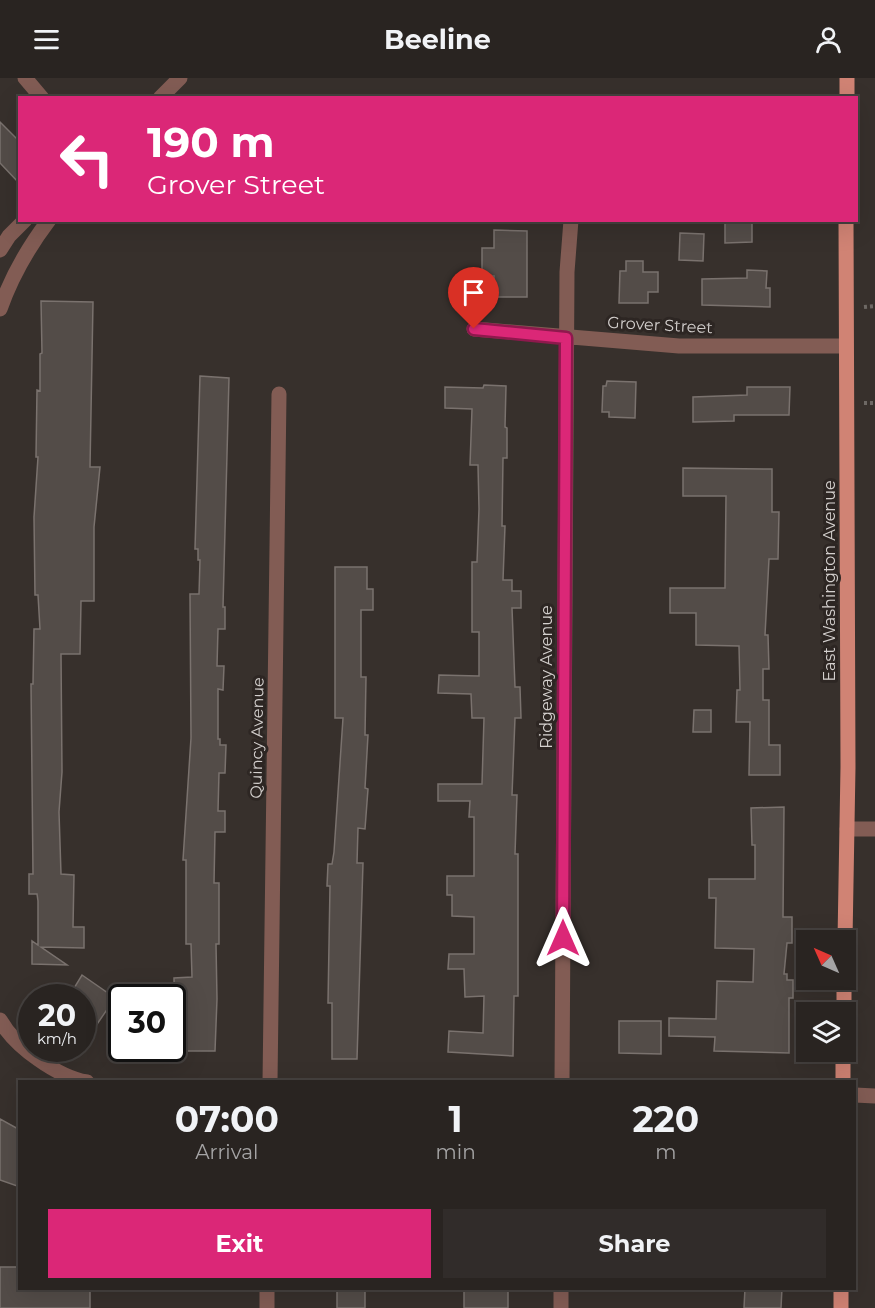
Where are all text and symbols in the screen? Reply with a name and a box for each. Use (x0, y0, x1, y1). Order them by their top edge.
icon: menu (30, 23, 63, 56)
text: Beeline (384, 23, 491, 56)
icon: person (812, 23, 845, 56)
text: 190 m (147, 116, 275, 168)
icon: left (48, 120, 126, 198)
text: Grover Street (147, 168, 325, 201)
pin (448, 267, 499, 329)
icon: arrive (457, 276, 490, 309)
street label: Grover Street (607, 313, 714, 337)
street label: East Washington Avenue (820, 480, 839, 682)
street label: Ridgeway Avenue (537, 605, 556, 749)
street label: Quincy Avenue (246, 677, 268, 799)
position arrow (531, 906, 595, 970)
north arrow (796, 930, 856, 990)
map controls (796, 930, 856, 1062)
speed limit sign: 30 (108, 984, 186, 1062)
text: 20 (38, 997, 76, 1034)
button: layers (796, 1002, 856, 1062)
text: km/h (37, 1029, 77, 1048)
text: 07:00 (175, 1097, 279, 1141)
text: 1 (449, 1097, 463, 1141)
text: 220 (632, 1097, 699, 1141)
text: Arrival (195, 1140, 258, 1164)
text: min (436, 1140, 476, 1164)
text: m (655, 1140, 676, 1164)
button: Exit (48, 1209, 431, 1278)
button: Share (443, 1209, 826, 1278)

